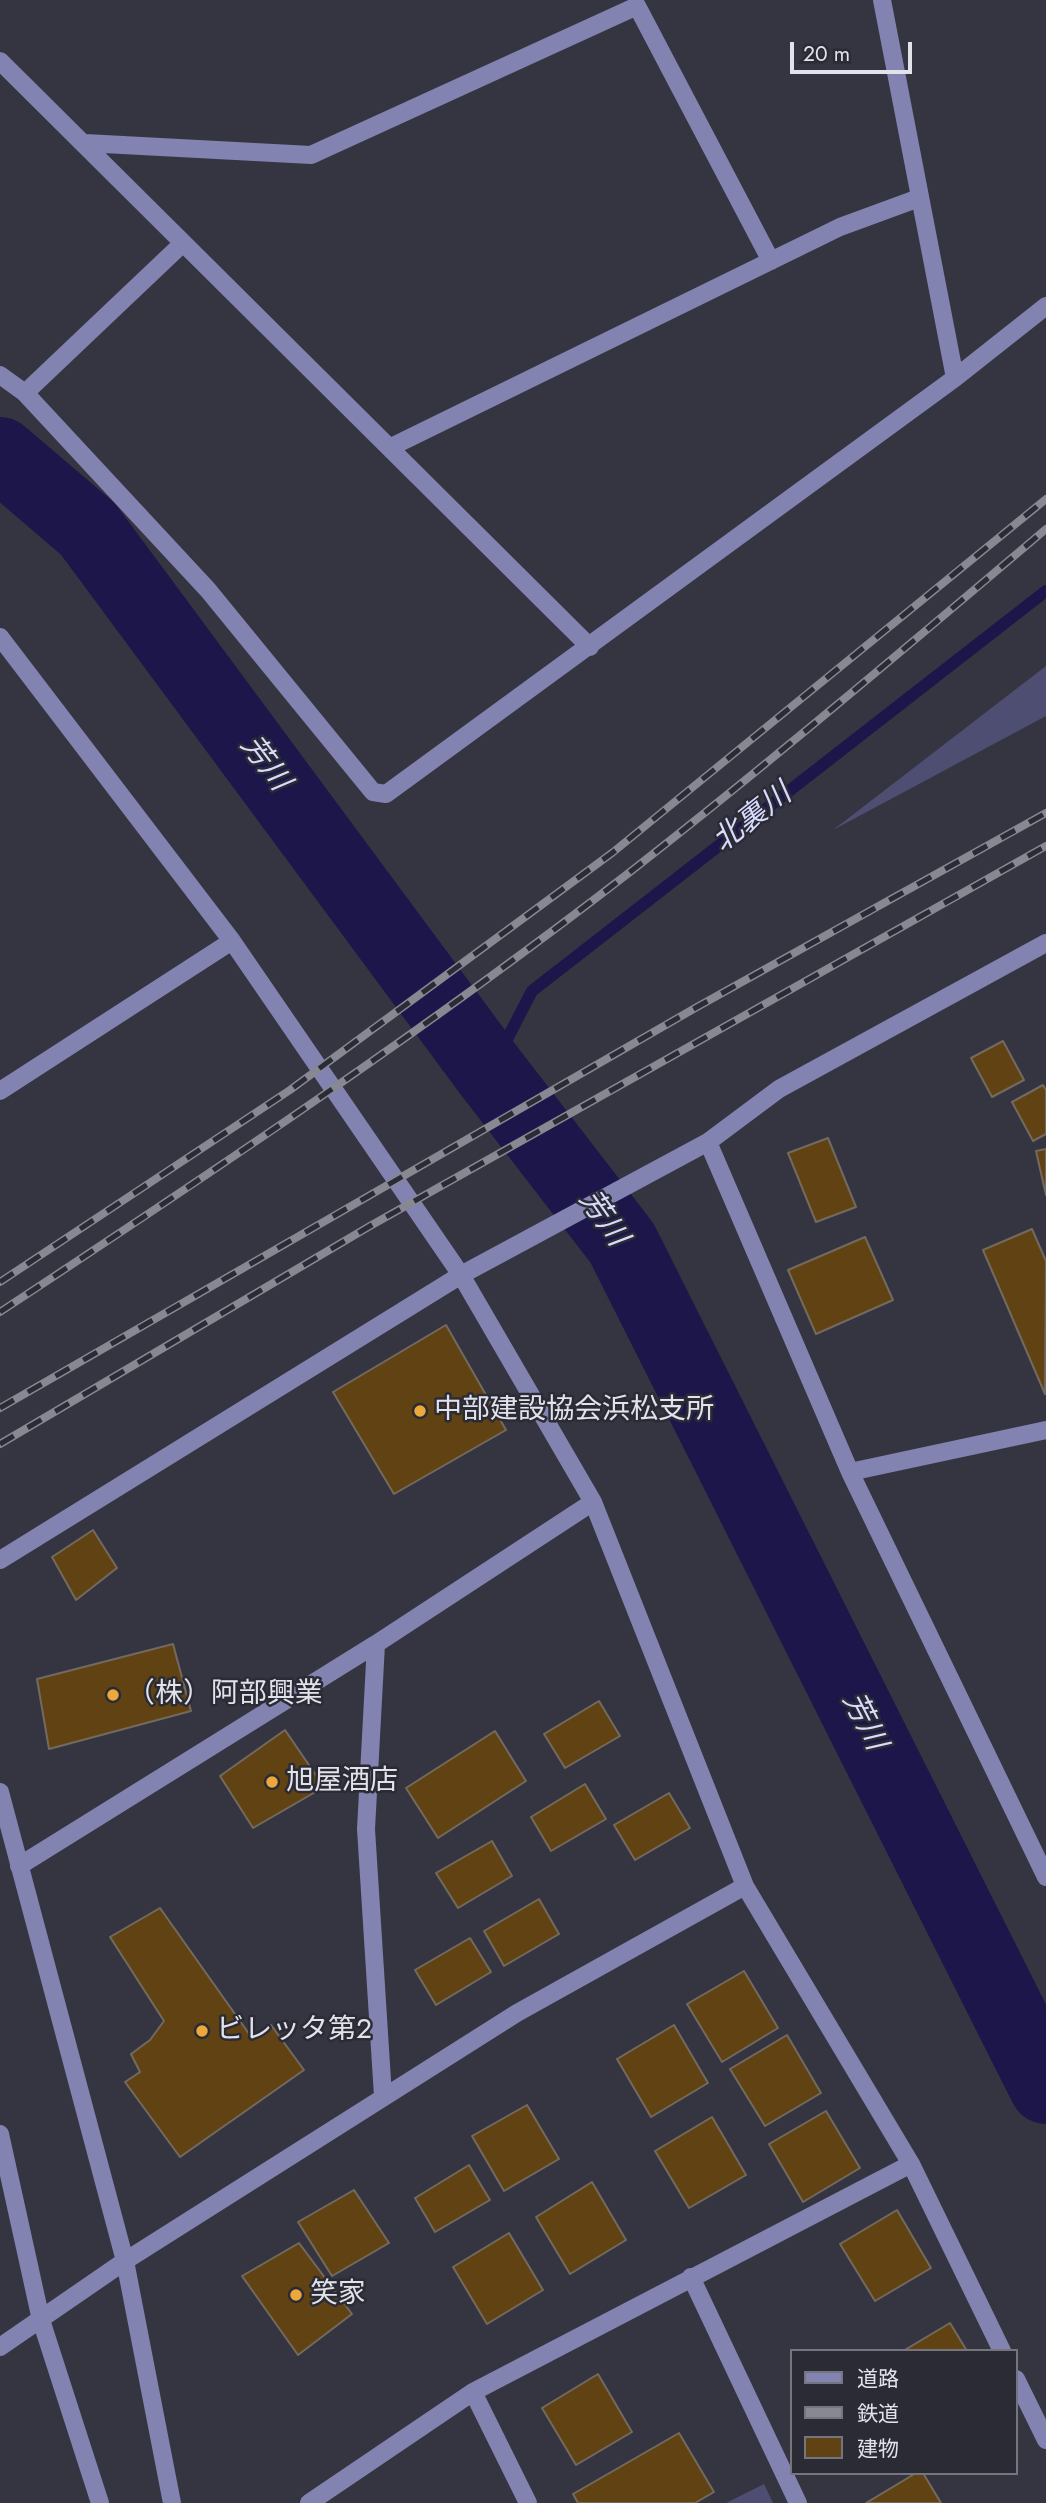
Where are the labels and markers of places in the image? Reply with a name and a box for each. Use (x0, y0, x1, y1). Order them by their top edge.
place label: 中部建設協会浜松支所 (434, 1394, 714, 1428)
marker: 中部建設協会浜松支所 (412, 1403, 428, 1419)
place label: （株）阿部興業 (127, 1678, 323, 1712)
marker: （株）阿部興業 (105, 1687, 121, 1703)
place label: 旭屋酒店 (286, 1765, 398, 1799)
marker: 旭屋酒店 (264, 1774, 280, 1790)
place label: ビレッタ第2 (216, 2014, 372, 2048)
marker: ビレッタ第2 (194, 2023, 210, 2039)
place label: 笑家 (310, 2278, 366, 2312)
marker: 笑家 (288, 2287, 304, 2303)

